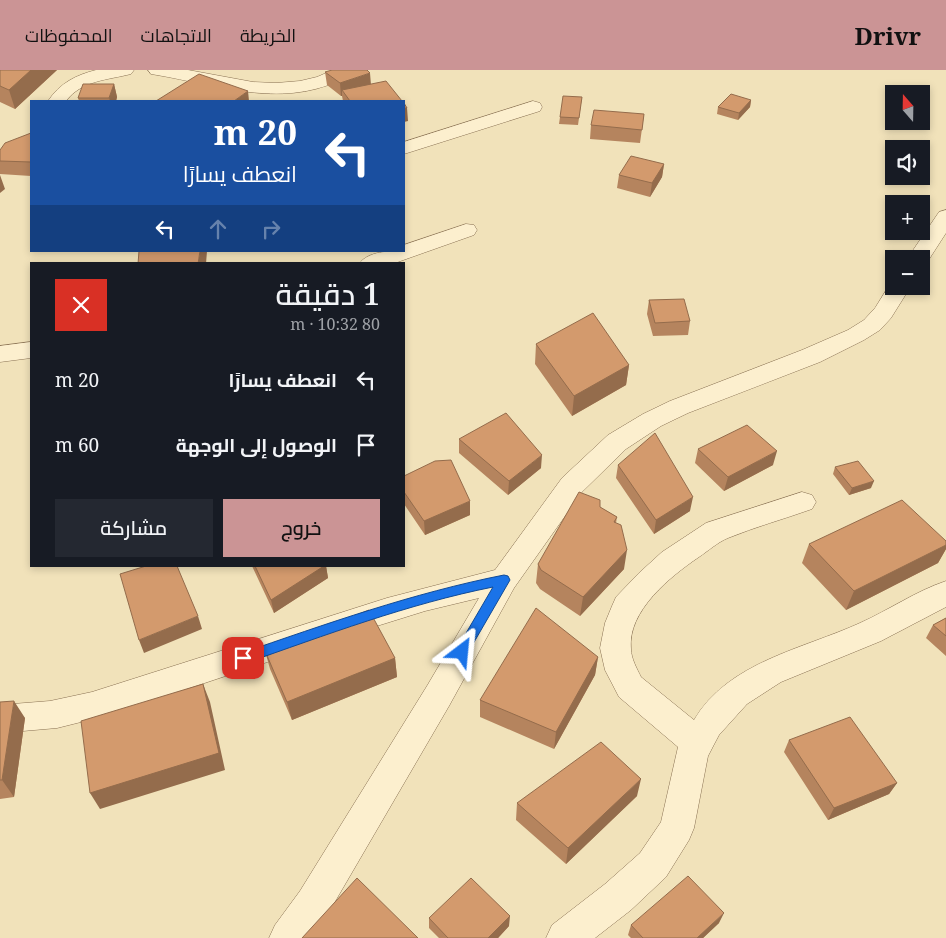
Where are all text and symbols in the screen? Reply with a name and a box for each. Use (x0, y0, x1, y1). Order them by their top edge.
text: Drivr (854, 19, 921, 52)
text: المحفوظات (25, 23, 113, 47)
text: الاتجاهات (141, 23, 212, 47)
text: الخريطة (240, 23, 296, 47)
north arrow (885, 85, 930, 130)
map controls (885, 85, 930, 295)
text: 20 m (214, 108, 297, 155)
icon: left (315, 120, 380, 185)
button: sound (885, 140, 930, 185)
text: انعطف يسارًا (183, 158, 297, 188)
button: + (885, 195, 930, 240)
icon: left (151, 215, 179, 243)
icon: ahead (204, 215, 232, 243)
icon: right (257, 215, 285, 243)
button: − (885, 250, 930, 295)
text: 1 دقيقة (275, 273, 380, 314)
button: close (55, 279, 107, 331)
text: 80 m · 10:32 (290, 313, 380, 335)
icon: left (352, 366, 380, 394)
text: 20 m (55, 367, 99, 393)
text: انعطف يسارًا (228, 367, 337, 393)
icon: arrive (352, 431, 380, 459)
text: 60 m (55, 432, 99, 458)
text: الوصول إلى الوجهة (176, 432, 337, 458)
button: مشاركة (55, 499, 213, 557)
button: خروج (223, 499, 380, 557)
position arrow (435, 625, 487, 677)
pin (222, 637, 264, 679)
icon: arrive (229, 644, 257, 672)

